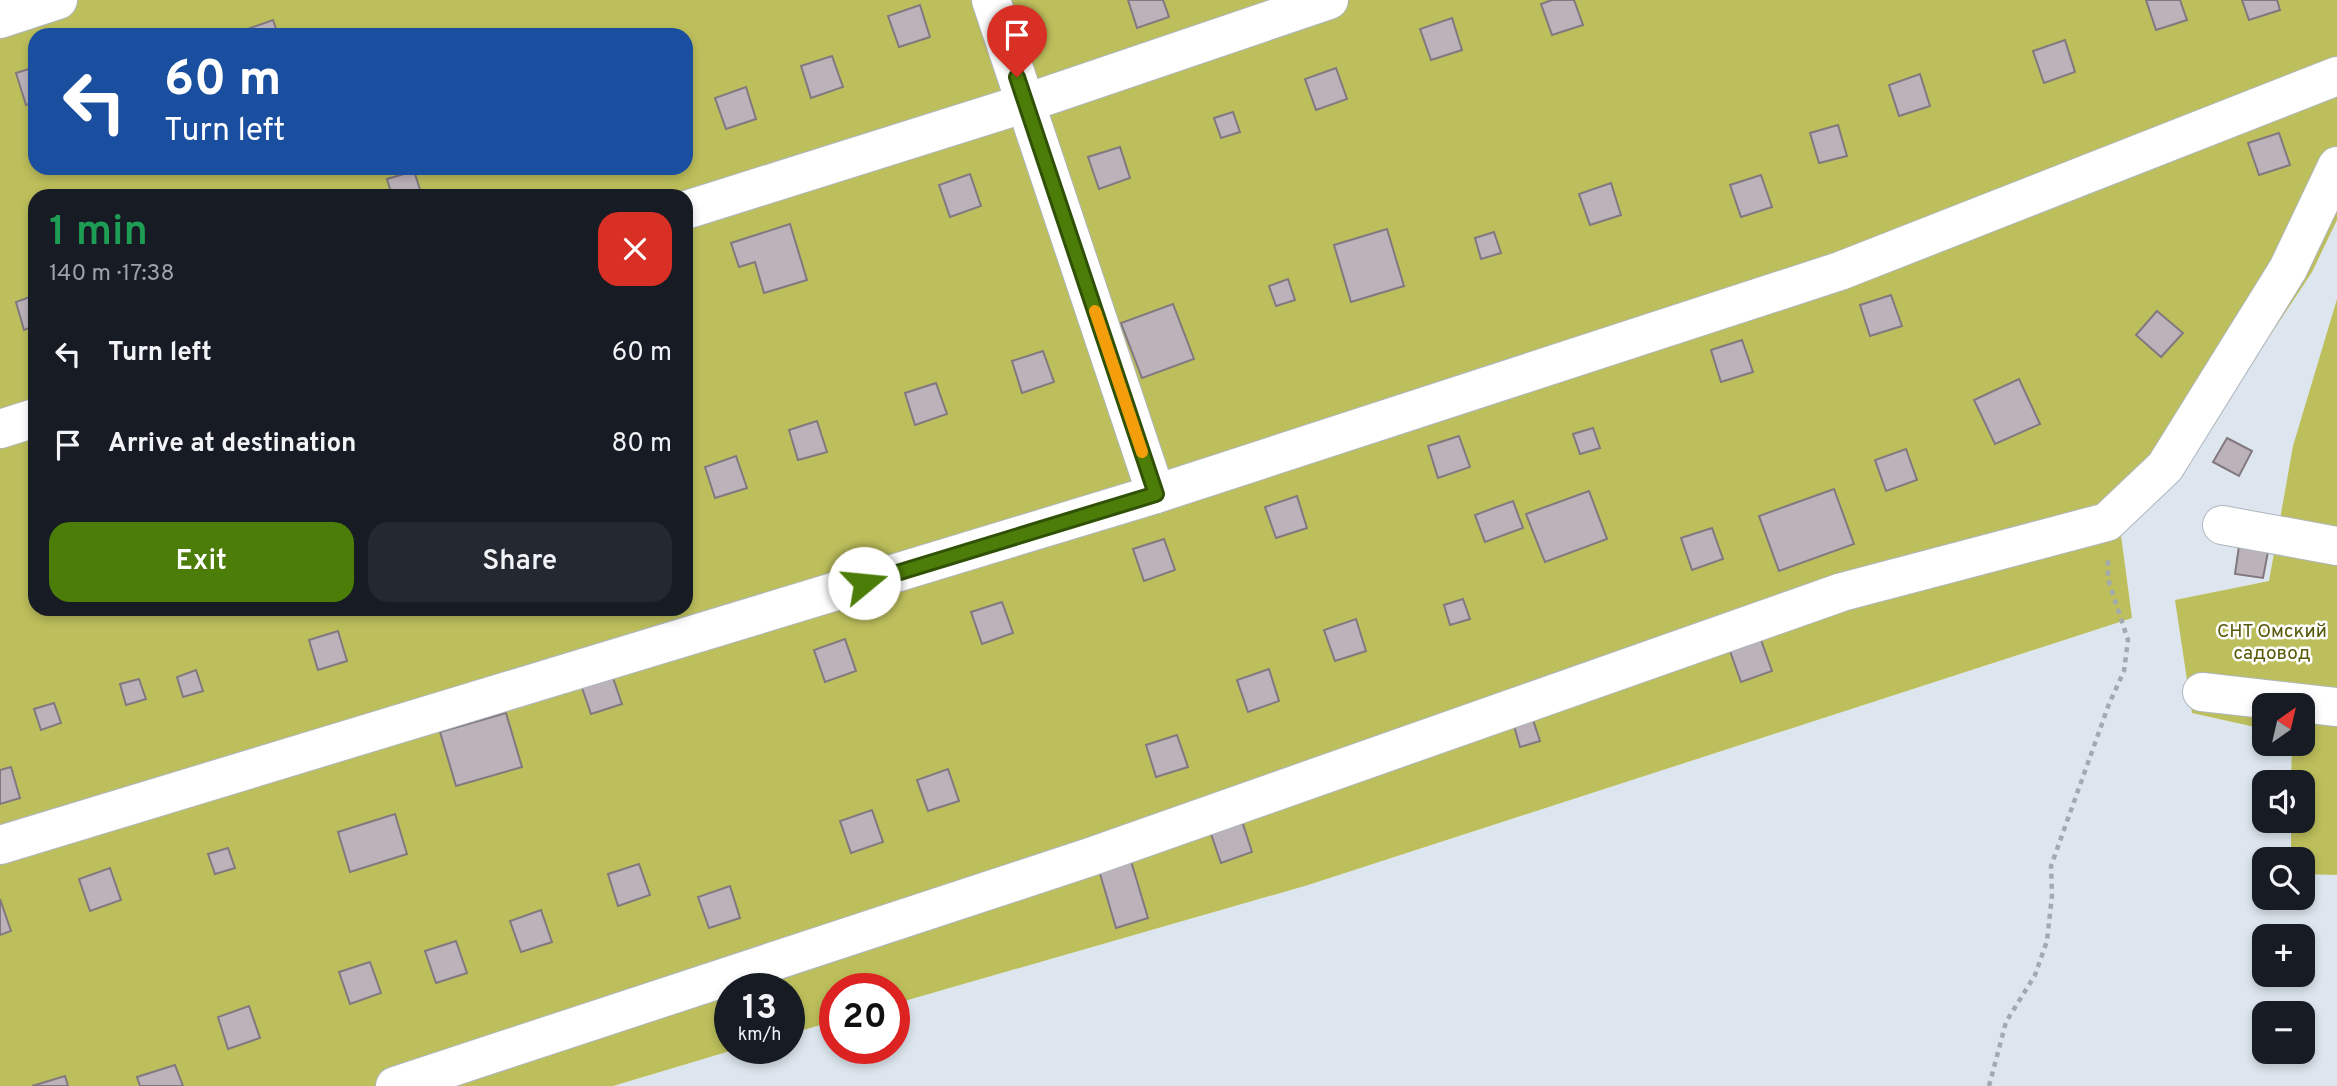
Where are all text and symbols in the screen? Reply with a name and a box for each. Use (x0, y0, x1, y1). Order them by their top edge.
pin (987, 5, 1047, 77)
icon: arrive (998, 16, 1036, 54)
text: 60 m (164, 51, 282, 113)
icon: left (49, 56, 140, 147)
text: Turn left (164, 112, 285, 152)
text: 1 min (49, 207, 148, 260)
button: close (598, 212, 672, 286)
text: 140 m · 17:38 (49, 260, 175, 289)
icon: left (49, 335, 87, 373)
text: Turn left (108, 337, 212, 370)
text: 60 m (612, 337, 672, 370)
icon: arrive (49, 426, 87, 464)
text: Arrive at destination (108, 428, 356, 461)
text: 80 m (612, 428, 672, 461)
button: Exit (49, 522, 354, 602)
button: Share (368, 522, 672, 602)
position arrow (827, 546, 901, 620)
park label: СНТ Омский садовод (2217, 620, 2327, 666)
north arrow (2252, 693, 2315, 756)
map controls (2252, 693, 2315, 1064)
button: sound (2252, 770, 2315, 833)
button: search (2252, 847, 2315, 910)
button: + (2252, 924, 2315, 987)
speed limit sign: 20 (819, 973, 910, 1064)
text: 13 (742, 987, 777, 1031)
button: − (2252, 1001, 2315, 1064)
text: km/h (738, 1024, 781, 1047)

